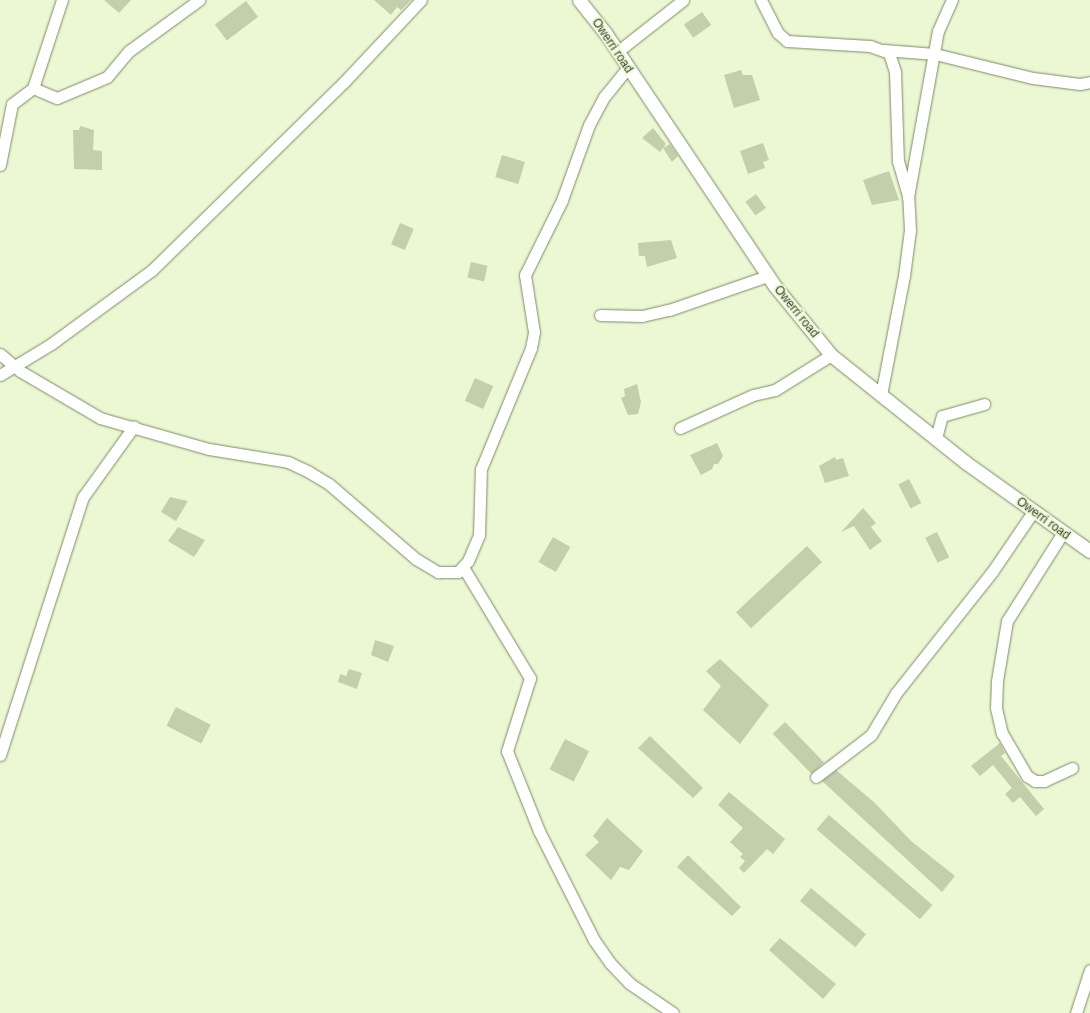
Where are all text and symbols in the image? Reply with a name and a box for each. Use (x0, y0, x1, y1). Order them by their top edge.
street label: Owerri road (589, 16, 635, 76)
street label: Owerri road (771, 283, 821, 341)
street label: Owerri road (1013, 495, 1073, 543)

